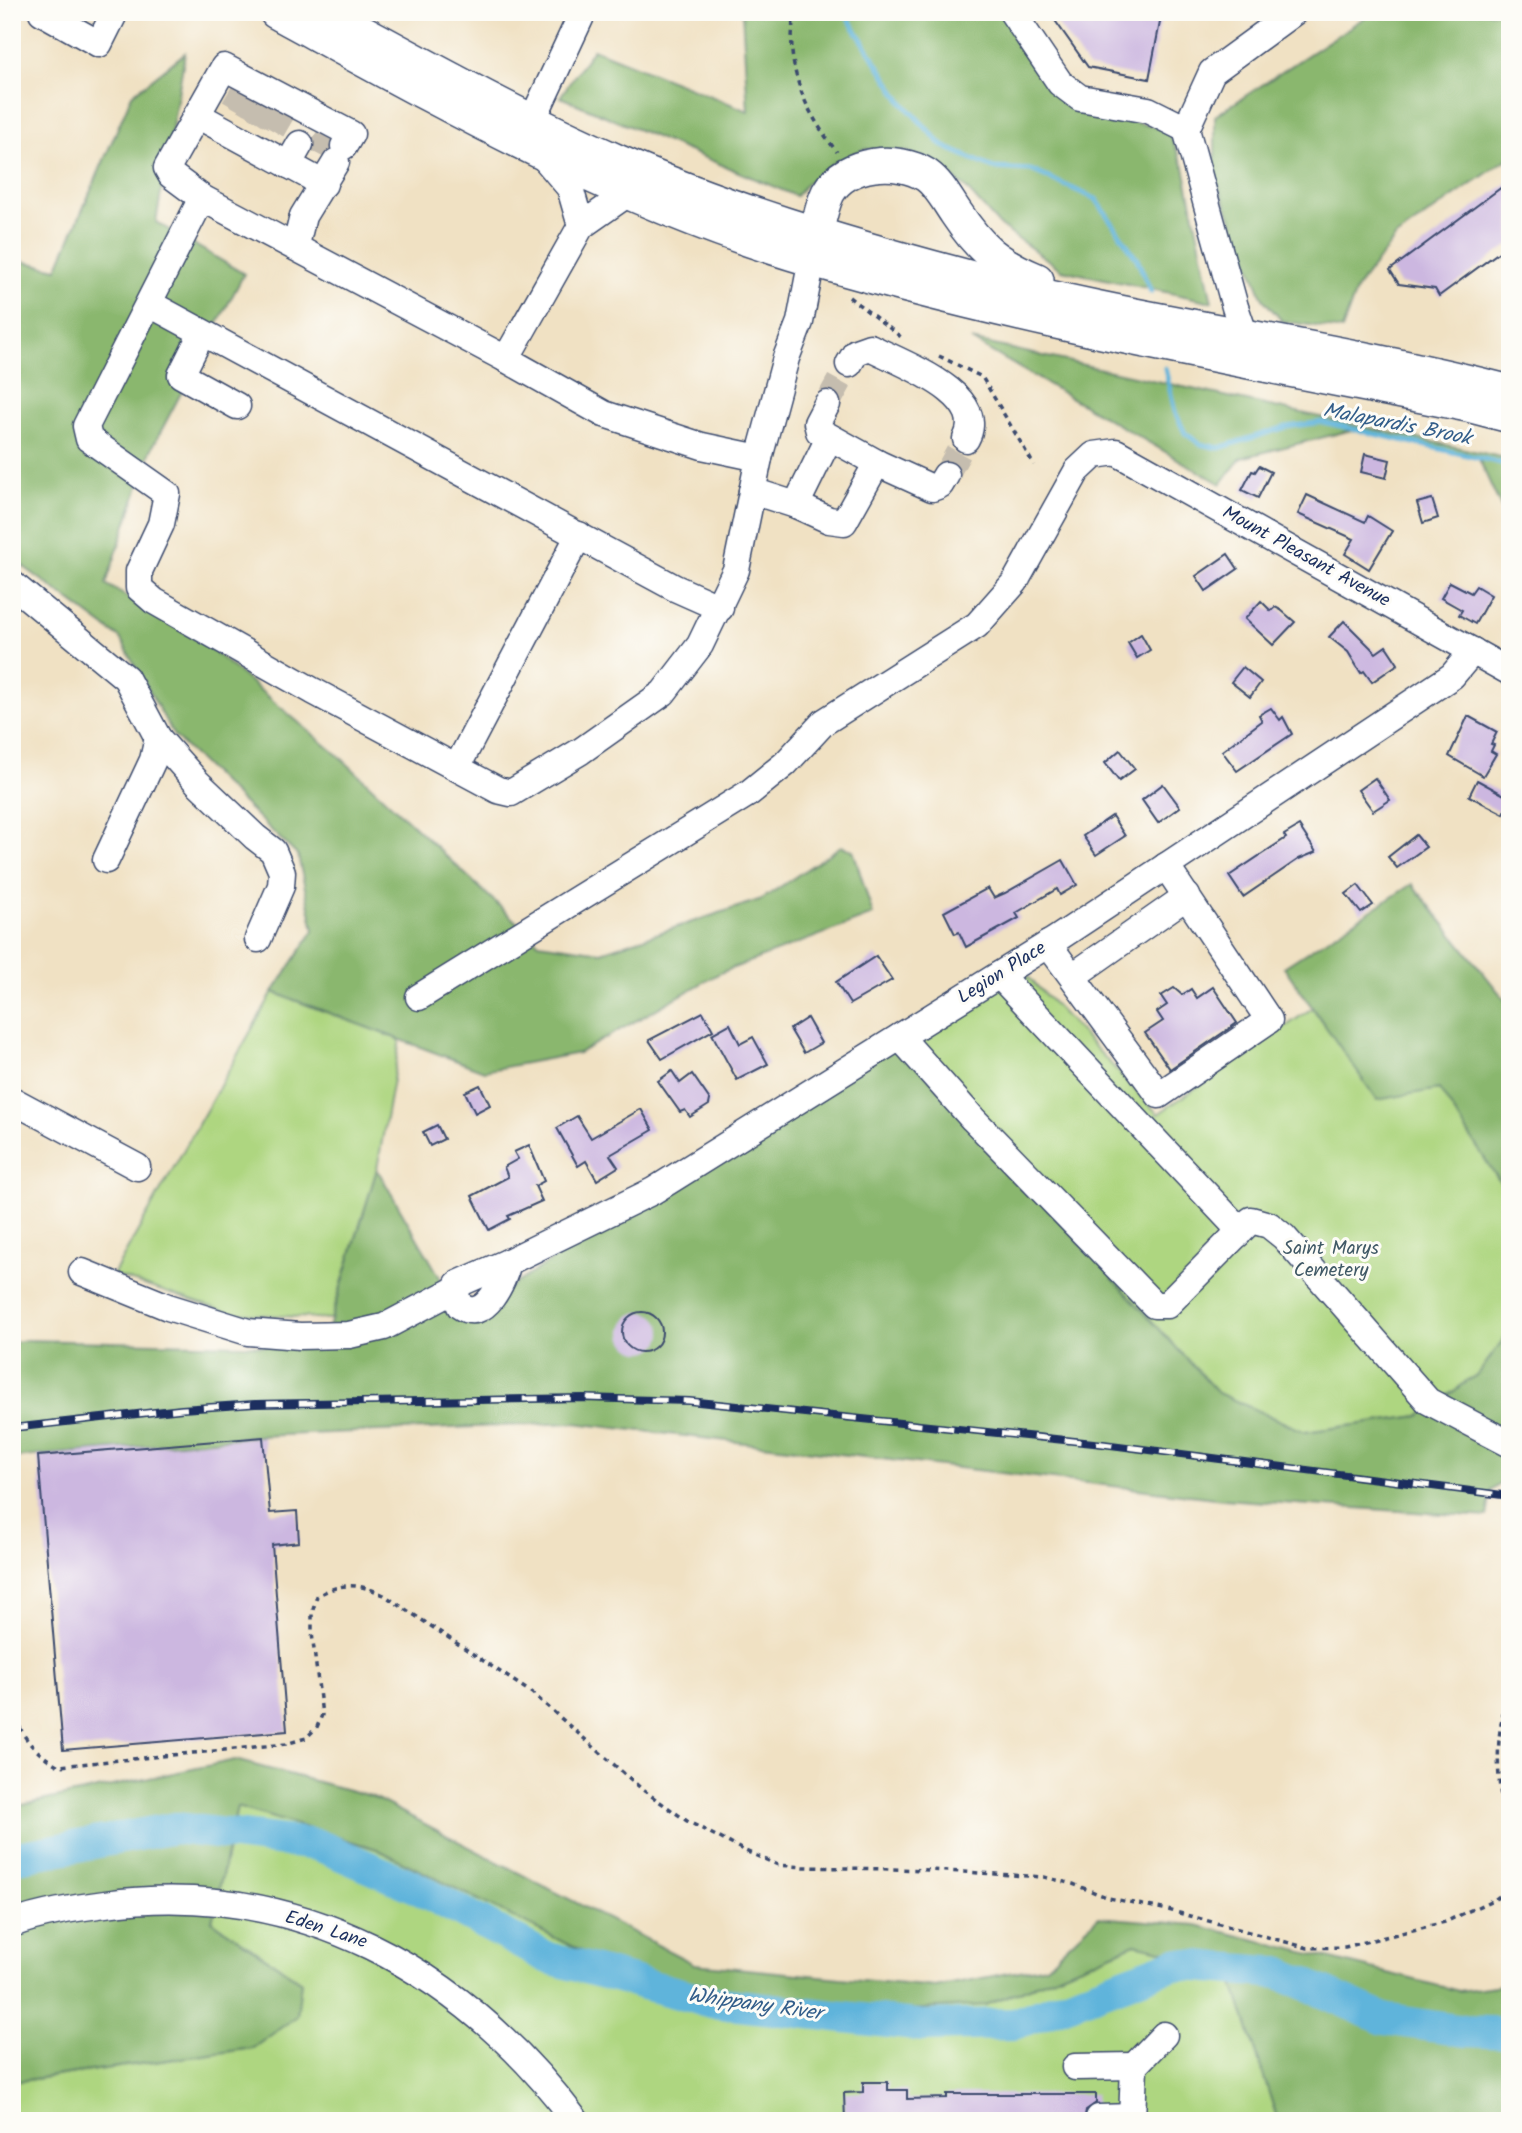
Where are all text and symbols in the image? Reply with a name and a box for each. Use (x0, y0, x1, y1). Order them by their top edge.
water label: Malapardis Brook (1320, 394, 1477, 456)
street label: Mount Pleasant Avenue (1216, 498, 1396, 616)
street label: Legion Place (952, 934, 1053, 1012)
park label: Saint Marys Cemetery (1283, 1234, 1379, 1286)
street label: Eden Lane (281, 1903, 371, 1958)
water label: Whippany River (686, 1979, 828, 2031)

